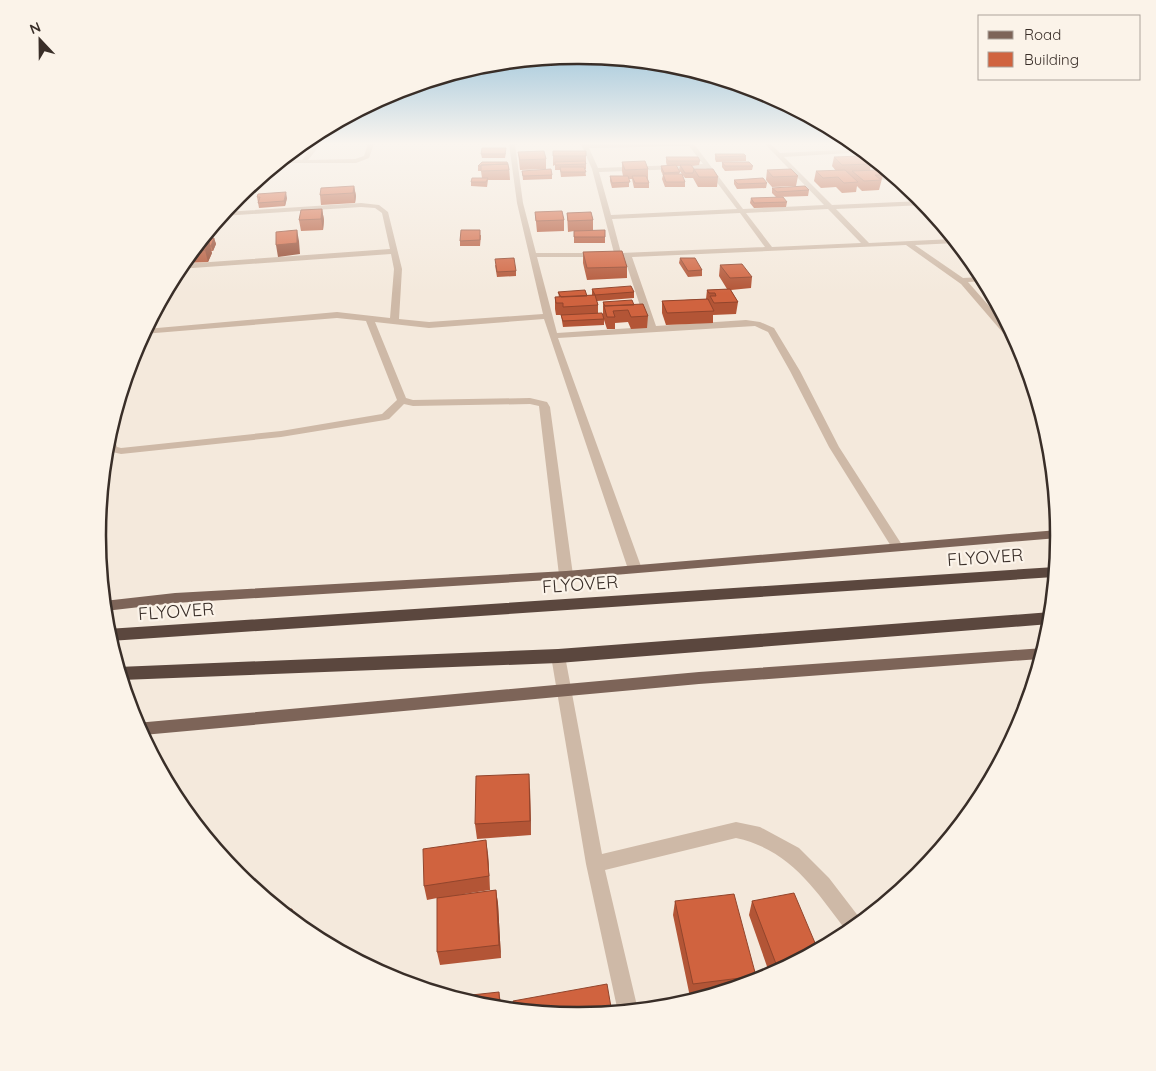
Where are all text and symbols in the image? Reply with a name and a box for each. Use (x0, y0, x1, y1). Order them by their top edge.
north arrow (15, 15, 65, 65)
legend (978, 15, 1141, 80)
text: N (27, 18, 43, 38)
text: Road (1024, 25, 1061, 44)
text: Building (1024, 50, 1079, 69)
street label: FLYOVER (946, 543, 1024, 571)
street label: FLYOVER (541, 570, 619, 598)
street label: FLYOVER (137, 597, 215, 625)

